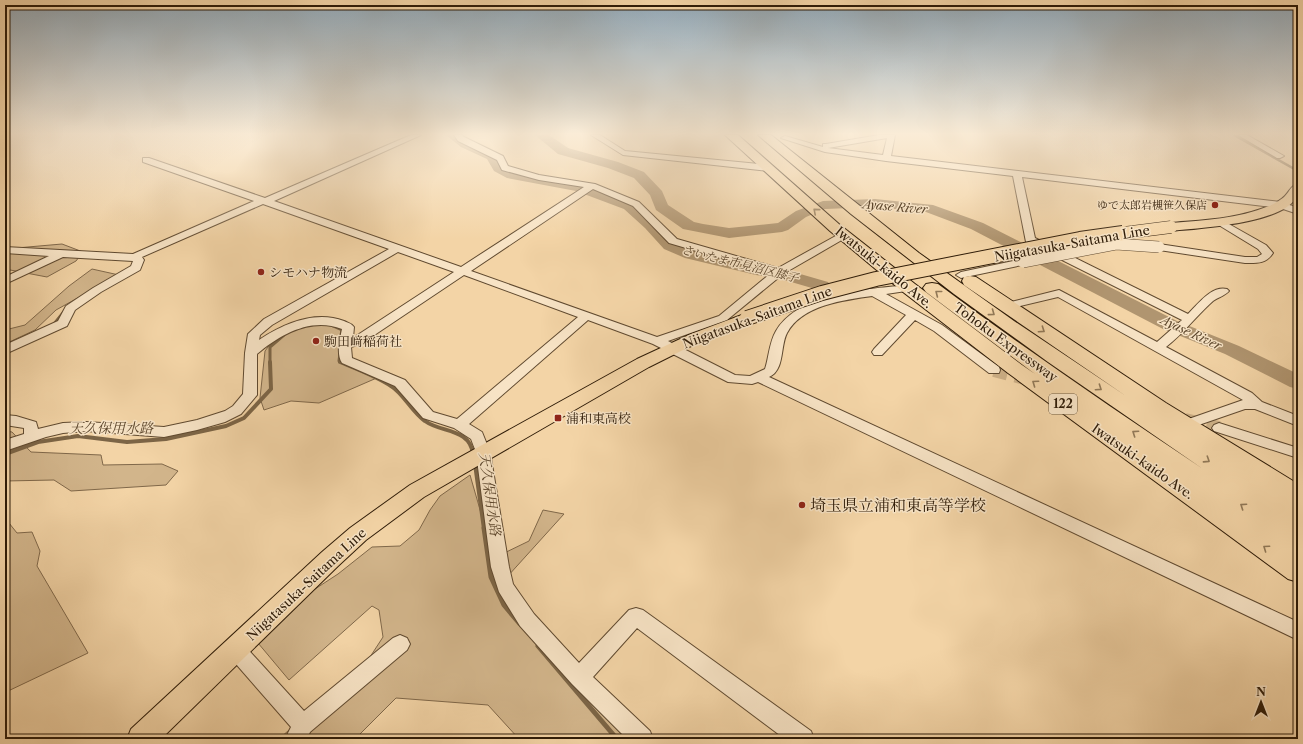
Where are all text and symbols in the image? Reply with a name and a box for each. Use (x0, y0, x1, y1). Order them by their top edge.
water label: Ayase River (860, 196, 930, 217)
place label: ゆで太郎岩槻笹久保店 (1097, 198, 1207, 212)
marker: ゆで太郎岩槻笹久保店 (1210, 200, 1220, 210)
one-way arrow (813, 209, 821, 216)
street label: Niigatasuka-Saitama Line (993, 221, 1151, 265)
street label: Iwatsuki-kaido Ave. (832, 223, 936, 311)
water label: さいたま市見沼区膝子 (680, 242, 801, 286)
place label: シモハナ物流 (269, 264, 347, 280)
marker: シモハナ物流 (256, 267, 266, 277)
street label: Niigatasuka-Saitama Line (680, 283, 834, 351)
one-way arrow (935, 290, 942, 298)
street label: Tohoku Expressway (951, 299, 1062, 385)
one-way arrow (988, 308, 995, 315)
water label: Ayase River (1157, 311, 1225, 354)
one-way arrow (1038, 325, 1045, 332)
place label: 駒田﨑稲荷社 (324, 333, 402, 349)
marker: 駒田﨑稲荷社 (311, 336, 321, 346)
one-way arrow (1032, 381, 1039, 388)
one-way arrow (1095, 383, 1102, 391)
road number: 122 (1049, 394, 1077, 414)
place label: 浦和東高校 (566, 410, 631, 426)
marker: 浦和東高校 (553, 413, 563, 423)
water label: 天久保用水路 (69, 419, 154, 437)
street label: Iwatsuki-kaido Ave. (1089, 420, 1197, 502)
one-way arrow (1132, 430, 1139, 438)
water label: 天久保用水路 (475, 451, 505, 538)
one-way arrow (1203, 455, 1210, 463)
place label: 埼玉県立浦和東高等学校 (810, 495, 986, 515)
marker: 埼玉県立浦和東高等学校 (797, 500, 807, 510)
one-way arrow (1240, 504, 1247, 511)
street label: Niigatasuka-Saitama Line (243, 524, 369, 644)
one-way arrow (1264, 546, 1271, 553)
north arrow (1241, 682, 1281, 722)
text: N (1256, 685, 1266, 699)

